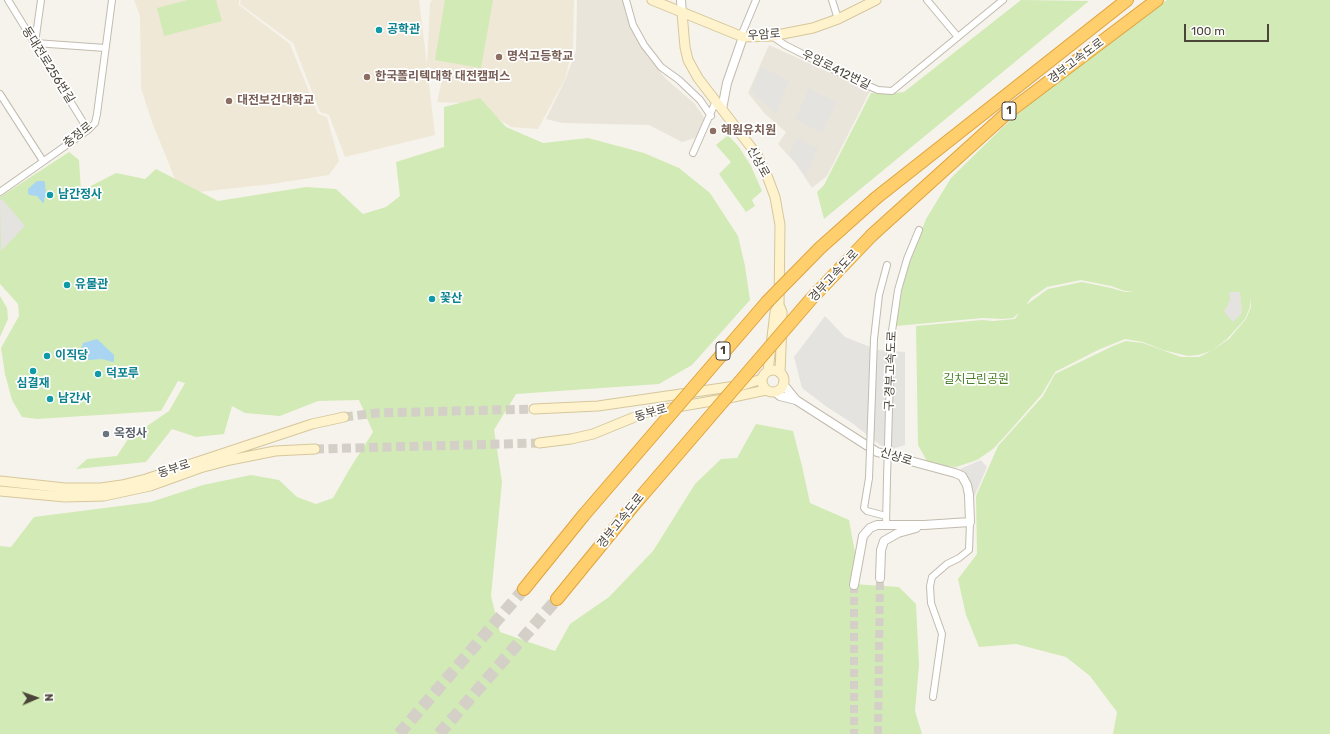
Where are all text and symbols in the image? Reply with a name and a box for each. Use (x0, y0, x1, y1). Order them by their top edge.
scale bar (1186, 16, 1271, 42)
place label: 공학관 (387, 23, 420, 37)
street label: 동대전로256번길 (19, 24, 77, 106)
text: 100 m (1191, 24, 1225, 38)
marker: 공학관 (374, 25, 384, 35)
street label: 우암로 (747, 27, 781, 43)
street label: 경부고속도로 (1045, 35, 1107, 87)
street label: 우암로412번길 (799, 47, 873, 93)
place label: 명석고등학교 (507, 50, 573, 64)
marker: 명석고등학교 (494, 52, 504, 62)
place label: 한국폴리텍대학 대전캠퍼스 (375, 70, 510, 84)
marker: 한국폴리텍대학 대전캠퍼스 (362, 72, 372, 82)
place label: 대전보건대학교 (237, 94, 314, 108)
marker: 대전보건대학교 (224, 96, 234, 106)
road number: 1 (1002, 102, 1016, 120)
street label: 충정로 (61, 119, 95, 151)
place label: 혜원유치원 (721, 124, 776, 138)
marker: 혜원유치원 (708, 126, 718, 136)
street label: 신상로 (744, 144, 772, 180)
place label: 남간정사 (58, 188, 102, 202)
marker: 남간정사 (45, 190, 55, 200)
street label: 경부고속도로 (806, 247, 862, 305)
place label: 유물관 (75, 278, 108, 292)
marker: 유물관 (62, 280, 72, 290)
place label: 꽃산 (440, 292, 462, 306)
marker: 꽃산 (427, 294, 437, 304)
street label: 구 경부고속도로 (882, 331, 900, 411)
road number: 1 (716, 342, 730, 360)
place label: 이직당 (55, 349, 88, 363)
marker: 이직당 (42, 351, 52, 361)
marker: 심결재 (28, 366, 38, 376)
place label: 덕포루 (106, 367, 139, 381)
marker: 덕포루 (93, 369, 103, 379)
park label: 길치근린공원 (943, 373, 1009, 387)
place label: 심결재 (16, 377, 50, 391)
place label: 남간사 (58, 392, 91, 406)
marker: 남간사 (45, 394, 55, 404)
street label: 동부로 (633, 402, 669, 424)
place label: 옥정사 (114, 427, 147, 441)
marker: 옥정사 (101, 429, 111, 439)
street label: 신상로 (878, 445, 914, 469)
street label: 동부로 (156, 457, 192, 481)
street label: 경부고속도로 (595, 491, 647, 551)
north arrow (16, 678, 56, 718)
text: N (42, 693, 55, 702)

